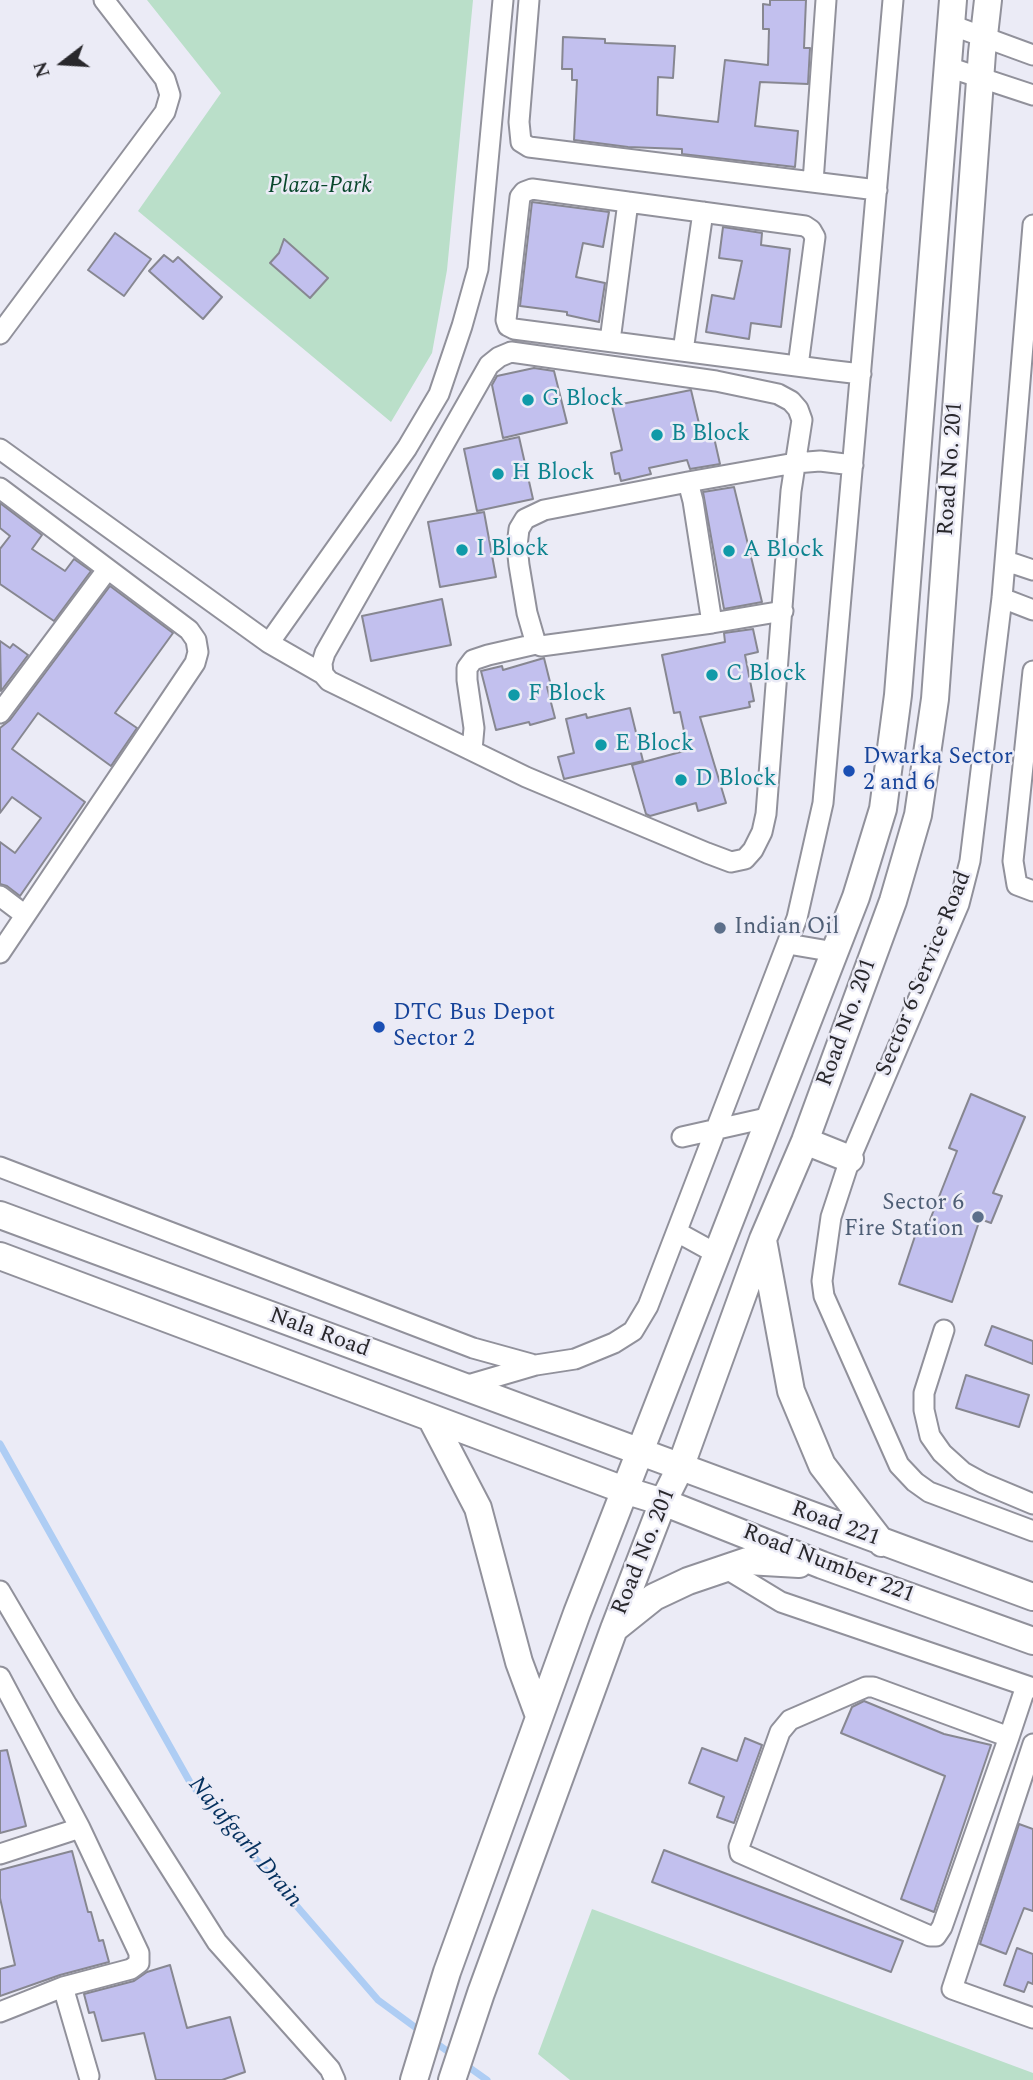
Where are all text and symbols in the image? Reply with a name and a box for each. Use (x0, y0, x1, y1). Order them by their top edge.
north arrow (28, 28, 98, 98)
text: N (26, 58, 59, 81)
park label: Plaza-Park (268, 173, 372, 201)
place label: G Block (542, 386, 623, 414)
marker: G Block (520, 392, 536, 408)
street label: Road No. 201 (934, 401, 970, 537)
place label: B Block (671, 421, 750, 449)
marker: B Block (649, 427, 665, 443)
place label: H Block (512, 460, 594, 488)
marker: H Block (490, 466, 506, 482)
place label: I Block (476, 536, 549, 564)
place label: A Block (743, 537, 824, 565)
marker: I Block (454, 542, 470, 558)
marker: A Block (721, 543, 737, 559)
place label: C Block (726, 661, 806, 689)
marker: C Block (704, 667, 720, 683)
place label: F Block (528, 681, 606, 709)
marker: F Block (506, 687, 522, 703)
place label: E Block (615, 731, 694, 759)
marker: E Block (593, 737, 609, 753)
place label: Dwarka Sector 2 and 6 (863, 744, 1013, 798)
marker: Dwarka Sector 2 and 6 (841, 763, 857, 779)
place label: D Block (695, 766, 777, 794)
marker: D Block (673, 772, 689, 788)
street label: Sector 6 Service Road (871, 868, 979, 1080)
place label: Indian Oil (734, 914, 839, 942)
marker: Indian Oil (712, 920, 728, 936)
street label: Road No. 201 (812, 955, 884, 1091)
place label: DTC Bus Depot Sector 2 (393, 1000, 555, 1054)
marker: DTC Bus Depot Sector 2 (371, 1019, 387, 1035)
place label: Sector 6 Fire Station (844, 1190, 964, 1244)
marker: Sector 6 Fire Station (970, 1209, 986, 1225)
street label: Nala Road (265, 1303, 373, 1365)
street label: Road No. 201 (607, 1485, 683, 1619)
street label: Road 221 (787, 1496, 883, 1554)
street label: Road Number 221 (738, 1520, 918, 1610)
water label: Najafgarh Drain (181, 1772, 307, 1914)

